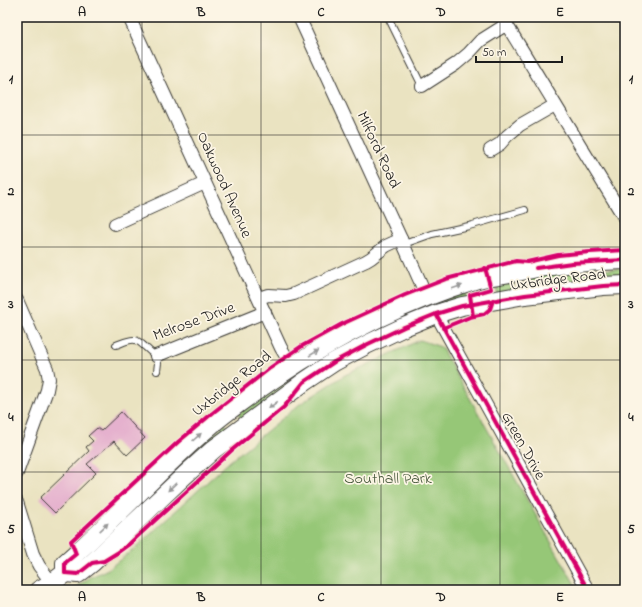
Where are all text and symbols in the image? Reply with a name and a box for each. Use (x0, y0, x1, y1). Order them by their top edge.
text: A (78, 3, 86, 22)
text: B (196, 3, 206, 22)
text: C (317, 3, 325, 22)
text: D (435, 3, 446, 22)
text: E (556, 3, 564, 22)
scale bar (476, 38, 562, 64)
text: 50 m (482, 44, 506, 62)
text: 1 (9, 70, 14, 89)
text: 1 (629, 70, 634, 89)
street label: Milford Road (350, 107, 406, 193)
street label: Oakwood Avenue (190, 128, 258, 243)
text: 2 (7, 182, 15, 201)
text: 2 (627, 182, 635, 201)
street label: Uxbridge Road (509, 262, 607, 298)
one-way arrow (451, 283, 463, 289)
text: 3 (7, 295, 14, 314)
text: 3 (627, 295, 634, 314)
street label: Melrose Drive (150, 296, 239, 348)
street label: Uxbridge Road (187, 345, 277, 423)
one-way arrow (308, 349, 320, 356)
one-way arrow (267, 401, 278, 409)
text: 4 (7, 408, 14, 427)
street label: Green Drive (494, 408, 552, 485)
text: 4 (627, 408, 634, 427)
one-way arrow (193, 433, 202, 442)
park label: Southall Park (344, 467, 433, 491)
one-way arrow (167, 482, 177, 491)
text: 5 (7, 520, 15, 539)
text: 5 (627, 520, 635, 539)
one-way arrow (99, 523, 109, 532)
text: A (78, 588, 86, 607)
text: B (196, 588, 206, 607)
text: C (317, 588, 325, 607)
text: D (435, 588, 446, 607)
text: E (556, 588, 564, 607)

